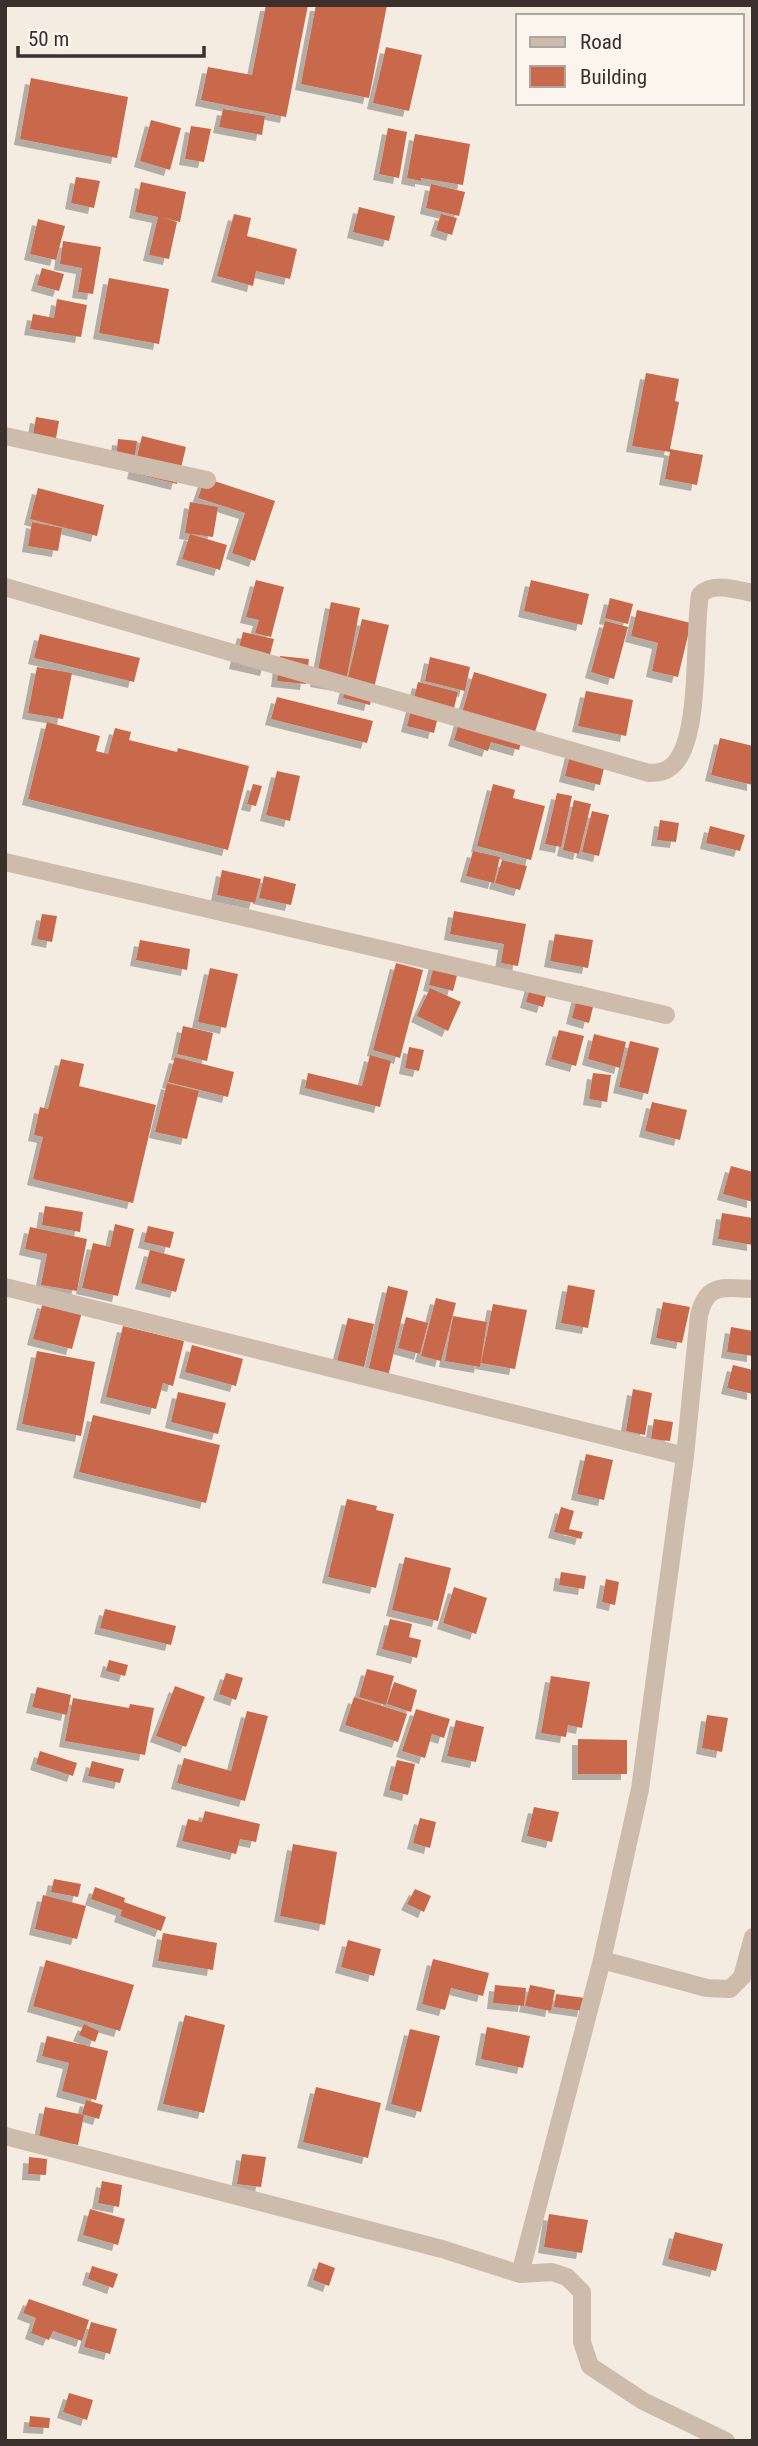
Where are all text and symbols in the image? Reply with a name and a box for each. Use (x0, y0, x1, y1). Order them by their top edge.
scale bar (18, 14, 203, 58)
legend (516, 14, 744, 105)
text: 50 m (28, 27, 69, 51)
text: Road (580, 30, 622, 54)
text: Building (580, 65, 647, 89)

